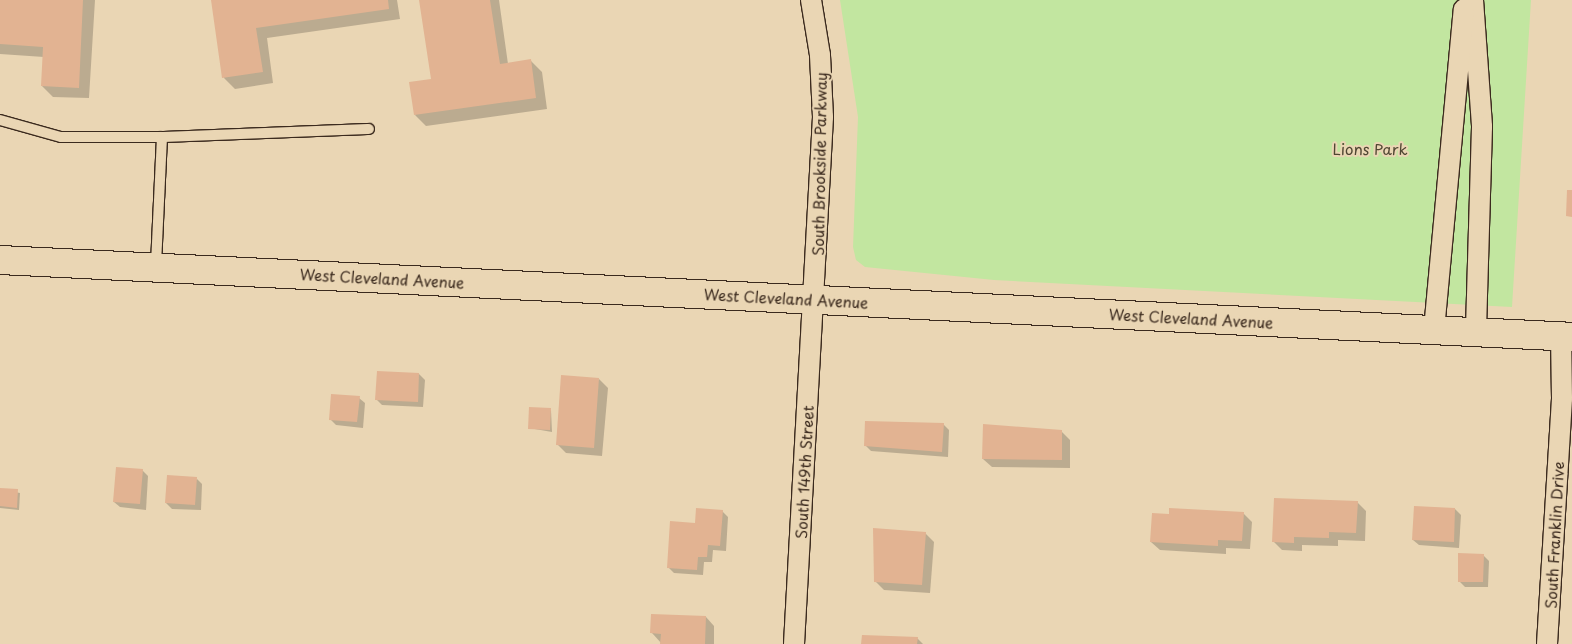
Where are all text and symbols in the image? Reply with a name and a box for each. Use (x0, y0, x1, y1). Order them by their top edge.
street label: South Brookside Parkway (808, 71, 830, 257)
park label: Lions Park (1332, 140, 1408, 158)
street label: West Cleveland Avenue (299, 265, 465, 291)
street label: West Cleveland Avenue (703, 285, 869, 311)
street label: West Cleveland Avenue (1108, 305, 1274, 331)
street label: South 149th Street (791, 404, 817, 540)
street label: South Franklin Drive (1541, 460, 1567, 610)

